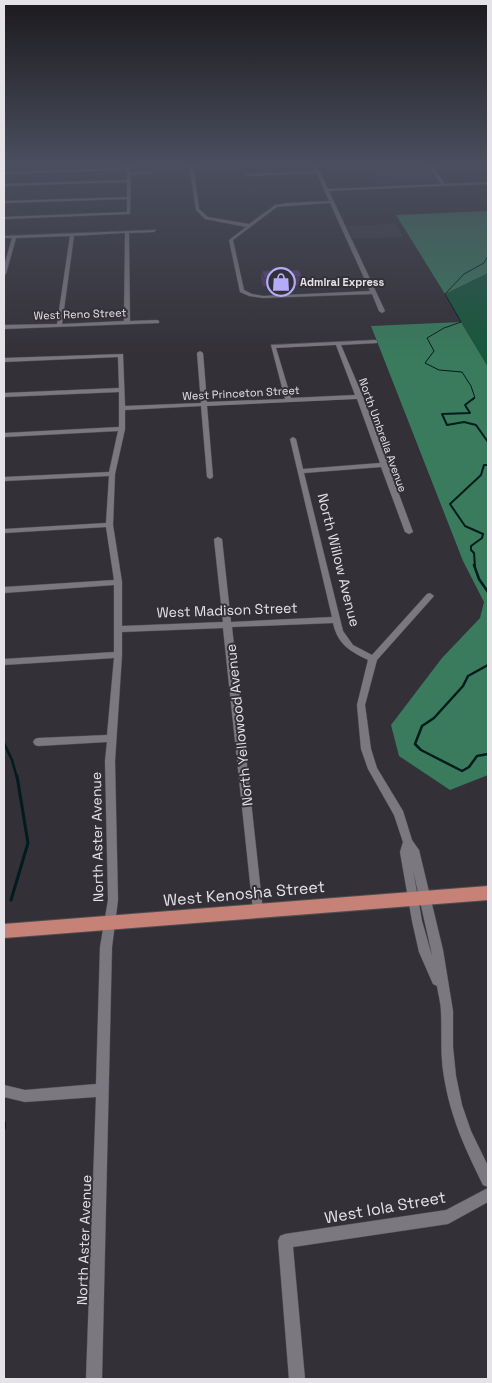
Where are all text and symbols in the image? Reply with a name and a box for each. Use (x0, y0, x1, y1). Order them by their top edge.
shop icon: Admiral Express (266, 267, 296, 297)
place label: Admiral Express (300, 275, 385, 289)
street label: West Reno Street (33, 305, 127, 323)
street label: North Umbrella Avenue (356, 376, 410, 494)
street label: West Princeton Street (182, 383, 300, 403)
street label: North Willow Avenue (314, 491, 364, 629)
street label: West Madison Street (156, 599, 298, 621)
street label: North Yellowood Avenue (222, 643, 256, 807)
street label: North Aster Avenue (87, 772, 107, 902)
street label: West Kenosha Street (162, 876, 326, 911)
street label: North Aster Avenue (73, 1175, 95, 1305)
street label: West Iola Street (323, 1186, 447, 1229)

